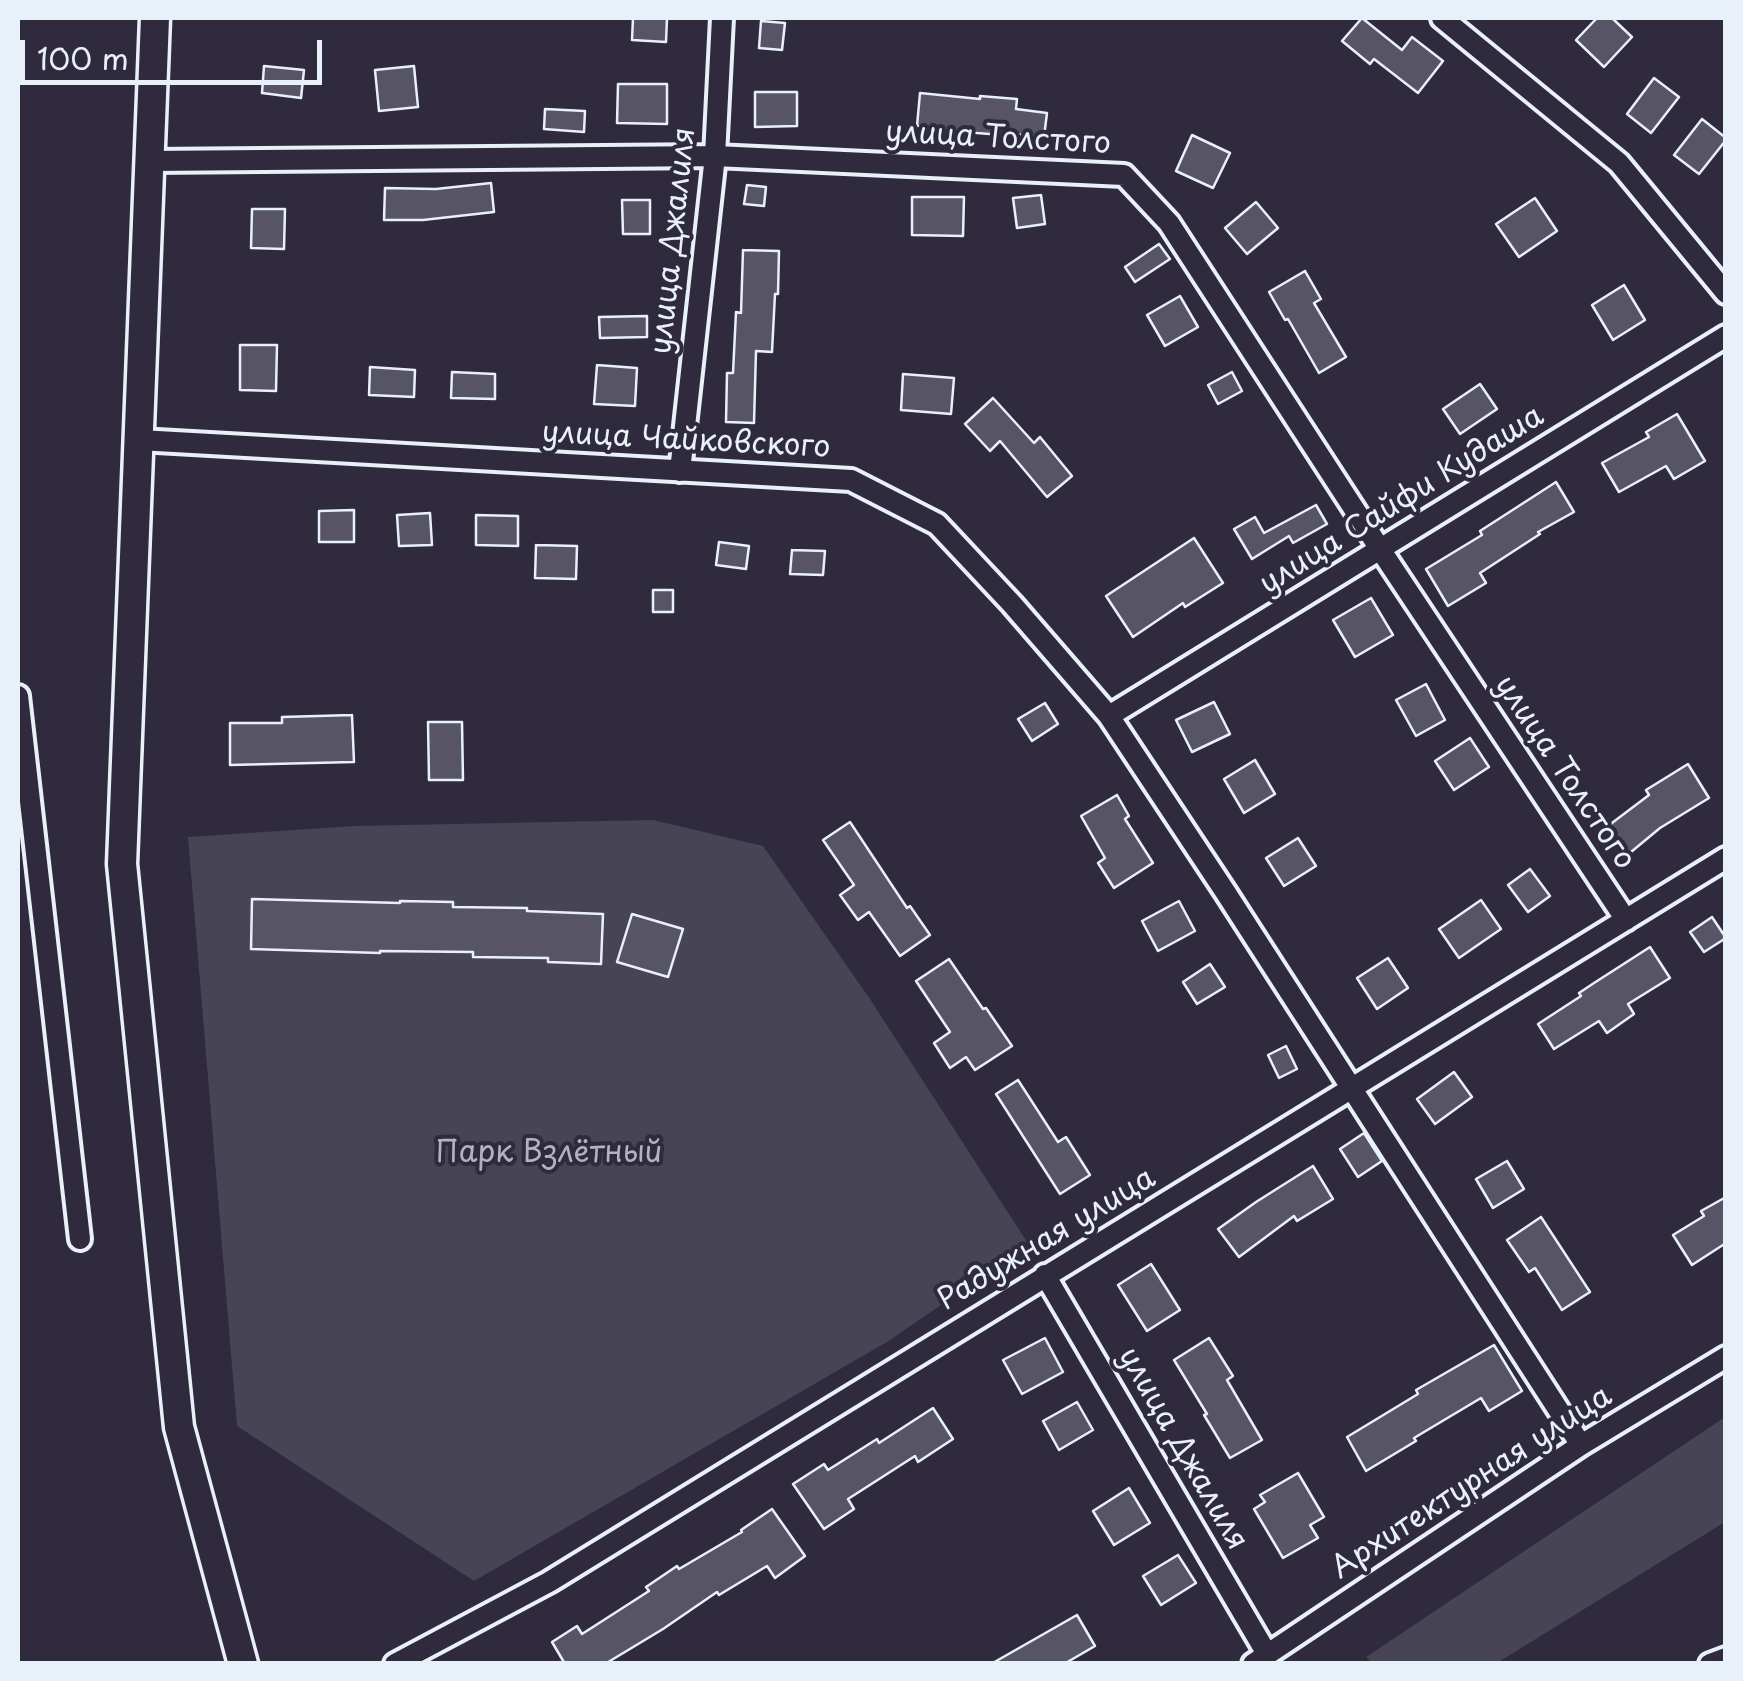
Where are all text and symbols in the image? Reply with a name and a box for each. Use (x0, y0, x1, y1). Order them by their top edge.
scale bar (25, 20, 328, 82)
text: 100 m (37, 35, 129, 80)
street label: улица Толстого (884, 115, 1112, 163)
street label: улица Джалиля (644, 126, 704, 356)
street label: улица Сайфи Кудаша (1253, 399, 1551, 603)
street label: улица Чайковского (541, 415, 831, 467)
street label: улица Толстого (1486, 669, 1642, 877)
park label: Парк Взлётный (436, 1136, 662, 1172)
street label: Радужная улица (932, 1161, 1162, 1319)
street label: улица Джалиля (1109, 1341, 1255, 1557)
street label: Архитектурная улица (1325, 1379, 1619, 1587)

